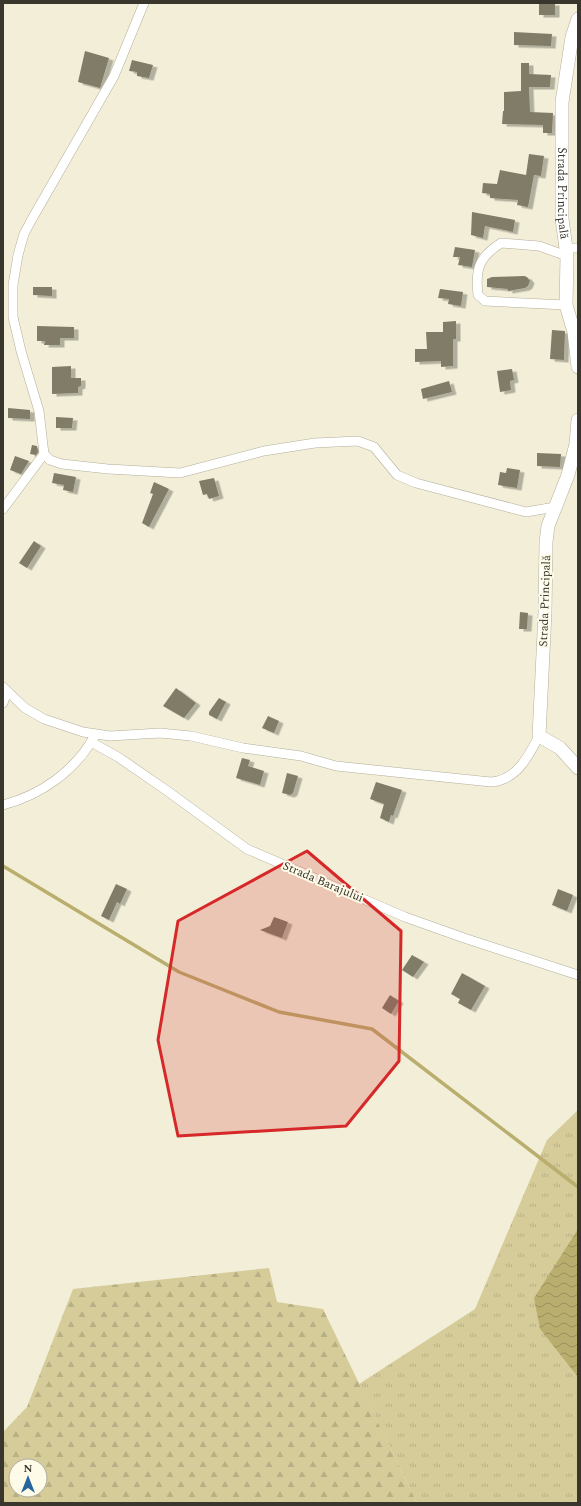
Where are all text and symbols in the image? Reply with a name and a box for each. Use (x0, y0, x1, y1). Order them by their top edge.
street label: Strada Principală (552, 147, 574, 240)
street label: Strada Principală (534, 555, 556, 647)
street label: Strada Barajului (280, 856, 367, 908)
north arrow (8, 1458, 48, 1498)
text: N (24, 1460, 33, 1477)

